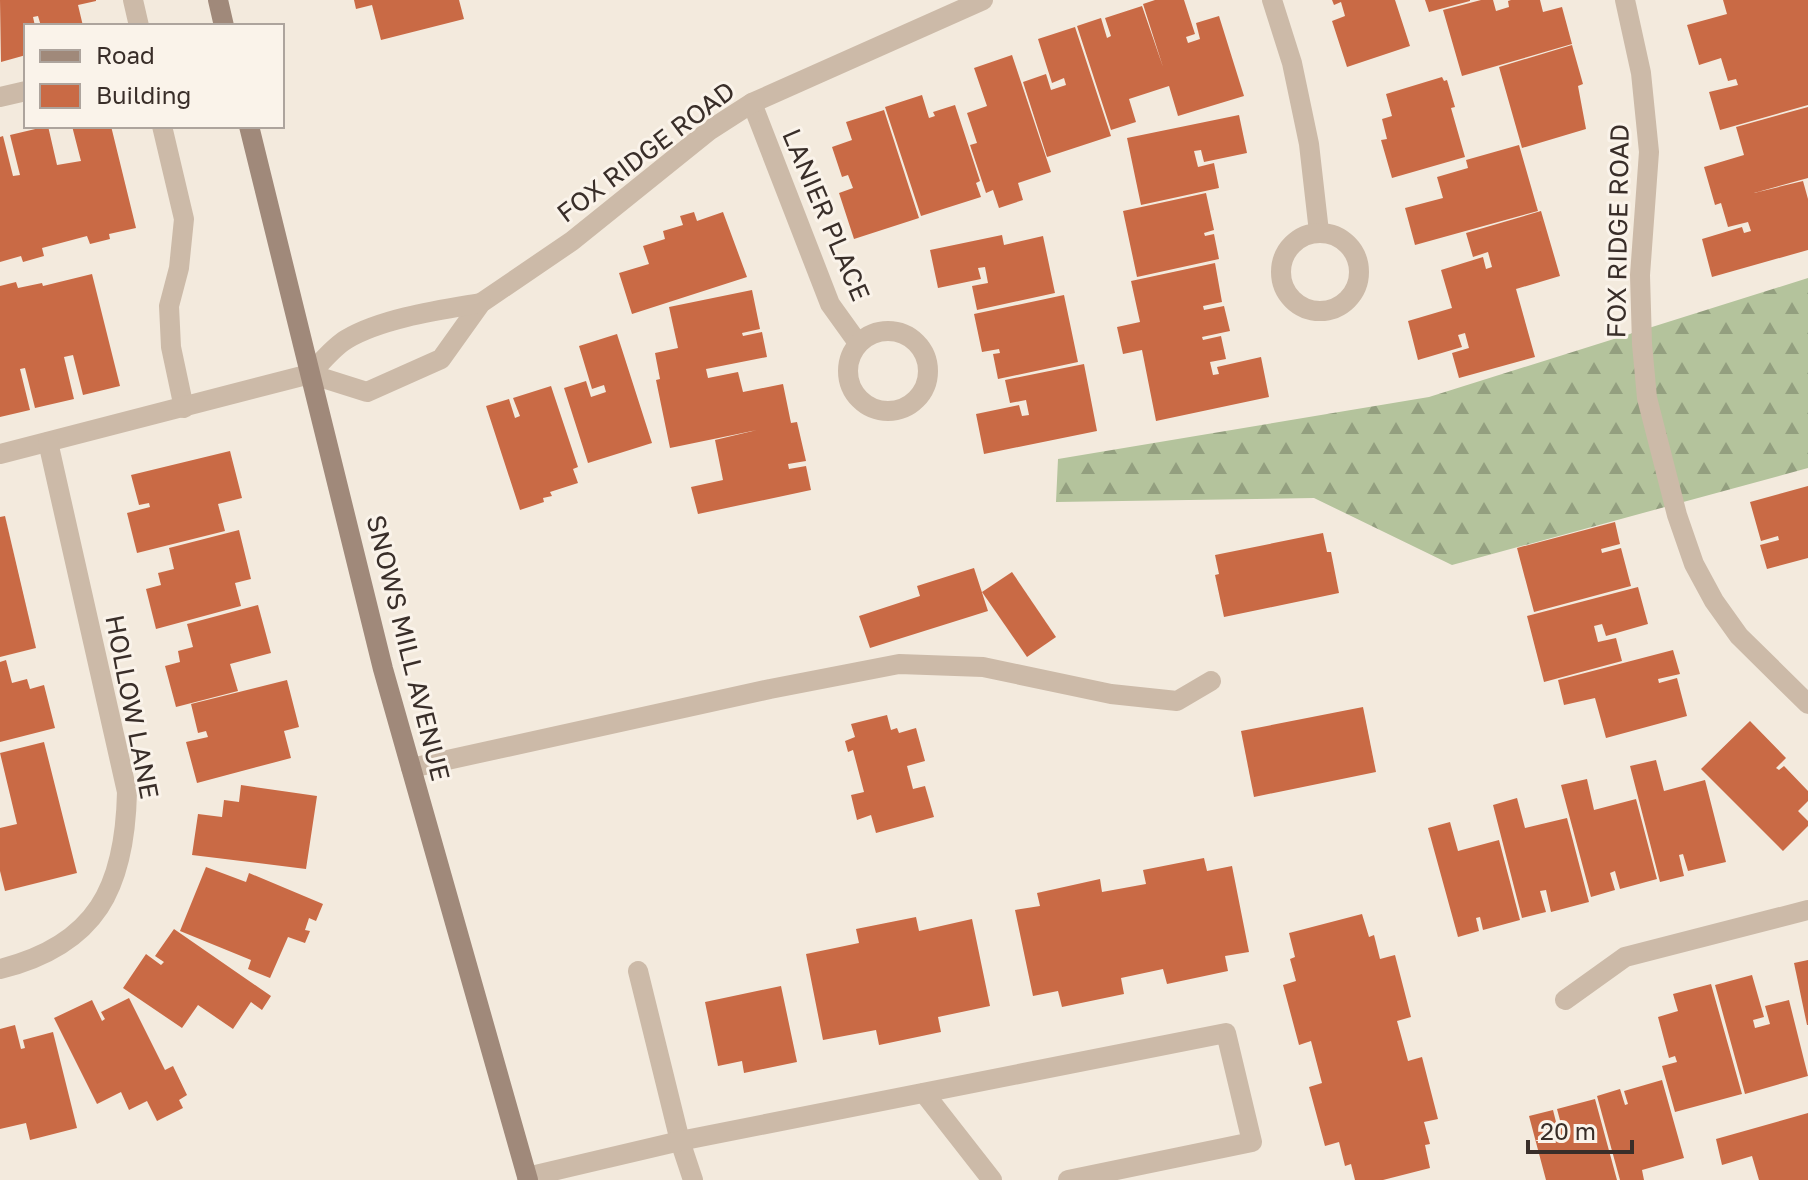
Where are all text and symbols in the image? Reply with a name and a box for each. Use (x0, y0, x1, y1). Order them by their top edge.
legend (24, 24, 284, 128)
text: Road (96, 40, 155, 69)
street label: FOX RIDGE ROAD (551, 75, 741, 229)
text: Building (96, 80, 191, 109)
street label: FOX RIDGE ROAD (1600, 123, 1635, 338)
street label: LANIER PLACE (776, 124, 877, 306)
street label: SNOWS MILL AVENUE (360, 512, 457, 784)
street label: HOLLOW LANE (99, 612, 166, 801)
scale bar (1528, 1104, 1632, 1154)
text: 20 m (1540, 1116, 1596, 1145)

